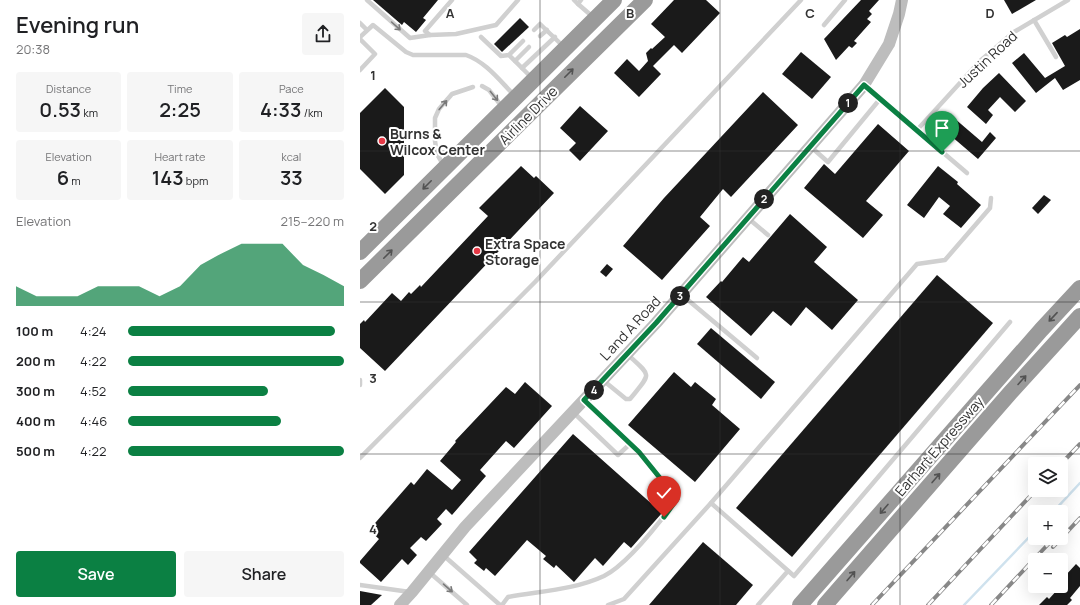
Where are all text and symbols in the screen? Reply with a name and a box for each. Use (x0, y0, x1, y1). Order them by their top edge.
text: A (446, 4, 455, 22)
text: B (626, 4, 634, 22)
text: C (805, 4, 815, 22)
text: D (985, 4, 995, 22)
text: Evening run (16, 10, 139, 40)
button: share (302, 13, 344, 55)
one-way arrow (391, 21, 401, 31)
street label: Justin Road (953, 26, 1021, 92)
text: 20:38 (16, 40, 50, 58)
text: 1 (370, 66, 376, 84)
one-way arrow (564, 69, 574, 78)
text: Distance (46, 81, 91, 96)
text: Time (168, 81, 192, 96)
text: Pace (279, 81, 304, 96)
street label: Airline Drive (495, 82, 561, 148)
one-way arrow (490, 91, 498, 102)
pin: 1 (838, 93, 858, 113)
text: 1 (846, 95, 850, 110)
text: 0.53 (39, 96, 81, 123)
text: 2:25 (159, 96, 201, 123)
text: 4:33 (260, 96, 301, 123)
one-way arrow (438, 100, 447, 111)
text: km (81, 105, 98, 120)
text: /km (301, 105, 323, 120)
pin (925, 111, 959, 152)
icon: arrive (931, 117, 953, 139)
place label: Burns & Wilcox Center (390, 124, 485, 159)
marker: Burns & Wilcox Center (377, 136, 387, 146)
text: Elevation (45, 149, 92, 164)
text: Heart rate (154, 149, 206, 164)
text: kcal (281, 149, 301, 164)
text: 6 (57, 164, 69, 191)
text: 143 (152, 164, 184, 191)
text: 33 (280, 164, 303, 191)
text: m (69, 173, 81, 188)
text: bpm (184, 173, 208, 188)
one-way arrow (422, 180, 432, 190)
pin: 2 (754, 189, 774, 209)
text: 2 (761, 191, 767, 206)
text: Elevation (16, 212, 71, 230)
text: 215–220 m (281, 212, 344, 230)
text: 2 (369, 217, 377, 235)
place label: Extra Space Storage (485, 234, 565, 269)
marker: Extra Space Storage (472, 246, 482, 256)
one-way arrow (383, 249, 393, 259)
pin: 3 (670, 286, 690, 306)
text: 3 (677, 288, 683, 303)
street label: L and A Road (595, 292, 665, 364)
one-way arrow (1049, 312, 1058, 322)
text: 100 m (16, 322, 53, 340)
text: 4:24 (80, 322, 106, 340)
text: 200 m (16, 352, 55, 370)
text: 4:22 (80, 352, 106, 370)
text: 3 (369, 369, 377, 387)
one-way arrow (1017, 375, 1027, 385)
pin: 4 (584, 380, 604, 400)
text: 300 m (16, 382, 55, 400)
text: 4:52 (80, 382, 106, 400)
text: 4 (591, 382, 597, 397)
street label: Earhart Expressway (890, 392, 988, 500)
text: 400 m (16, 412, 55, 430)
text: 4:46 (80, 412, 107, 430)
text: 500 m (16, 442, 55, 460)
text: 4:22 (80, 442, 106, 460)
map controls (1028, 457, 1068, 593)
button: layers (1028, 457, 1068, 497)
one-way arrow (932, 472, 941, 483)
pin (647, 476, 681, 517)
icon: check (653, 482, 675, 504)
one-way arrow (880, 503, 889, 514)
button: + (1028, 505, 1068, 545)
text: 4 (369, 520, 377, 538)
button: Save (16, 551, 176, 597)
button: Share (184, 551, 344, 597)
button: − (1028, 553, 1068, 593)
one-way arrow (846, 570, 855, 581)
one-way arrow (443, 584, 453, 593)

